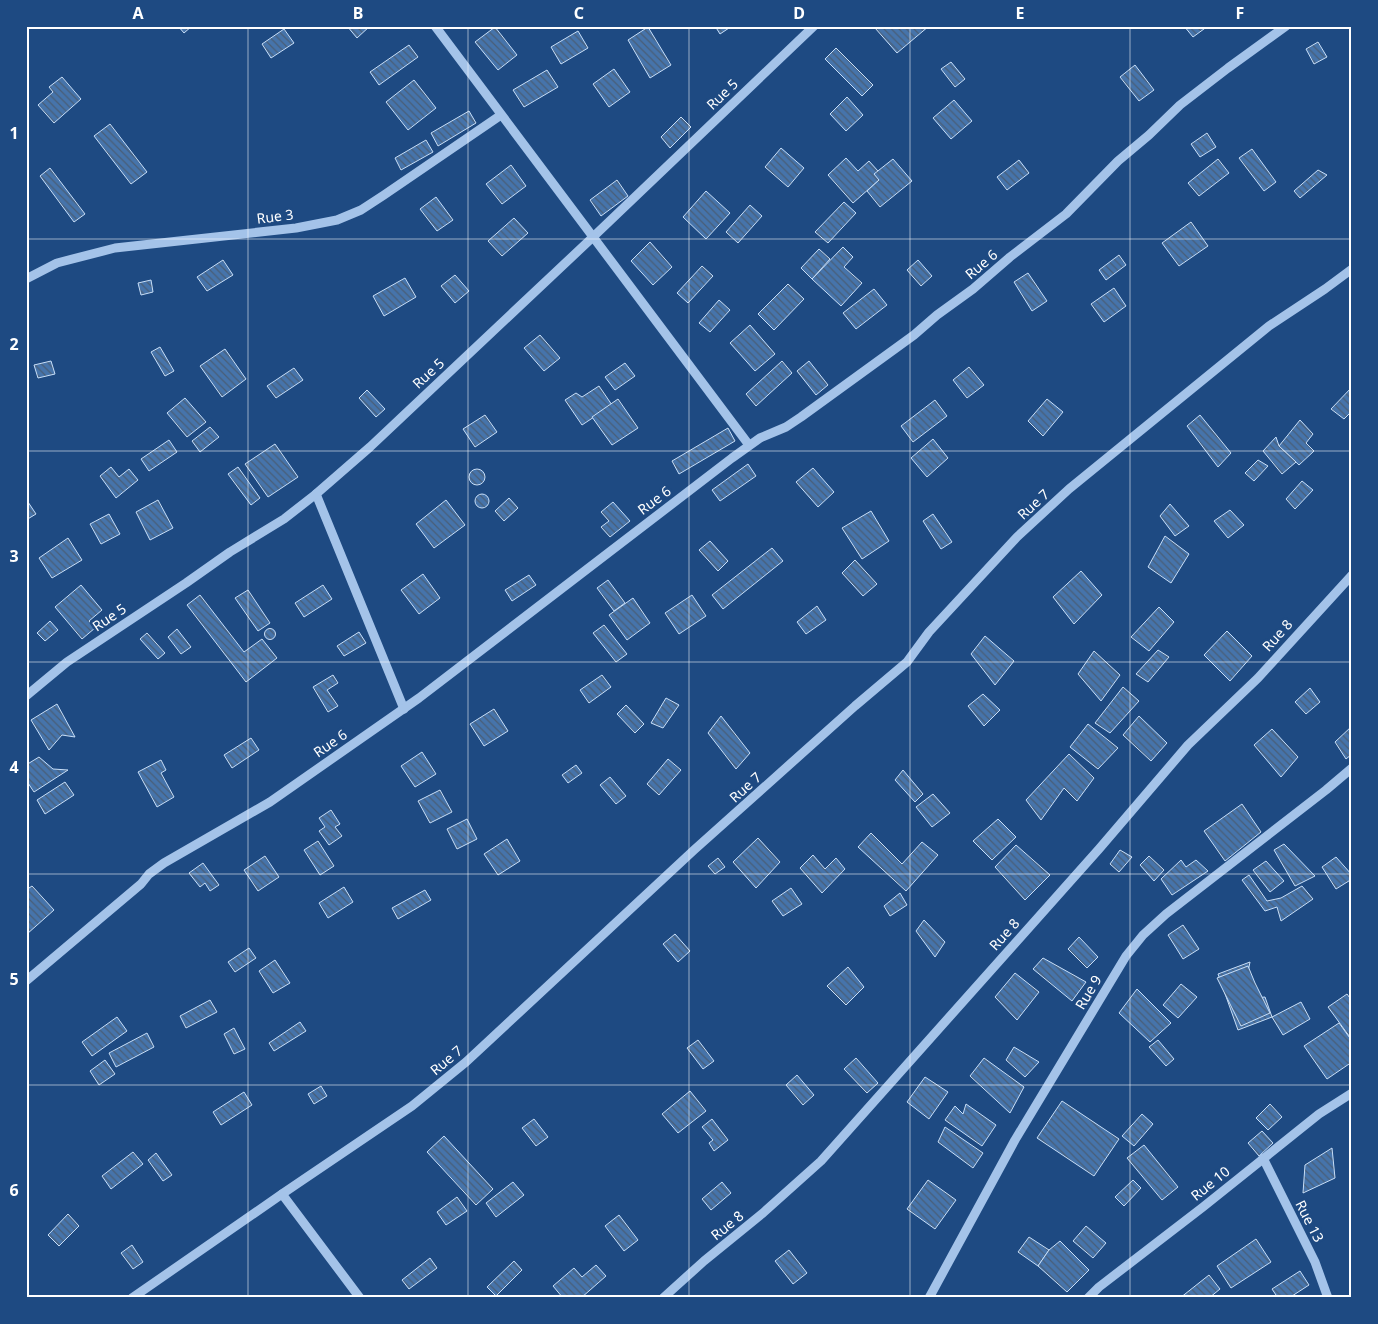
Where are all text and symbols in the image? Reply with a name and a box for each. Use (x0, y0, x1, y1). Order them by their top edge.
text: A (132, 2, 144, 24)
text: B (353, 2, 363, 24)
text: C (574, 2, 584, 24)
text: D (793, 2, 805, 24)
text: E (1016, 2, 1025, 24)
text: F (1236, 2, 1244, 24)
street label: Rue 5 (702, 74, 742, 114)
text: 1 (9, 122, 19, 144)
street label: Rue 3 (256, 204, 294, 228)
street label: Rue 6 (961, 245, 1001, 283)
text: 2 (9, 333, 19, 355)
street label: Rue 5 (408, 353, 448, 393)
street label: Rue 6 (634, 481, 674, 519)
street label: Rue 7 (1013, 484, 1053, 524)
text: 3 (9, 545, 19, 567)
street label: Rue 5 (88, 599, 130, 635)
street label: Rue 8 (1258, 615, 1296, 655)
street label: Rue 6 (309, 725, 351, 761)
text: 4 (9, 756, 19, 778)
street label: Rue 7 (725, 768, 765, 806)
street label: Rue 8 (985, 914, 1023, 954)
text: 5 (9, 968, 19, 990)
street label: Rue 9 (1070, 971, 1106, 1013)
street label: Rue 7 (426, 1041, 466, 1079)
street label: Rue 10 (1187, 1161, 1233, 1205)
text: 6 (9, 1179, 19, 1201)
street label: Rue 13 (1291, 1197, 1329, 1245)
street label: Rue 8 (707, 1206, 747, 1244)

